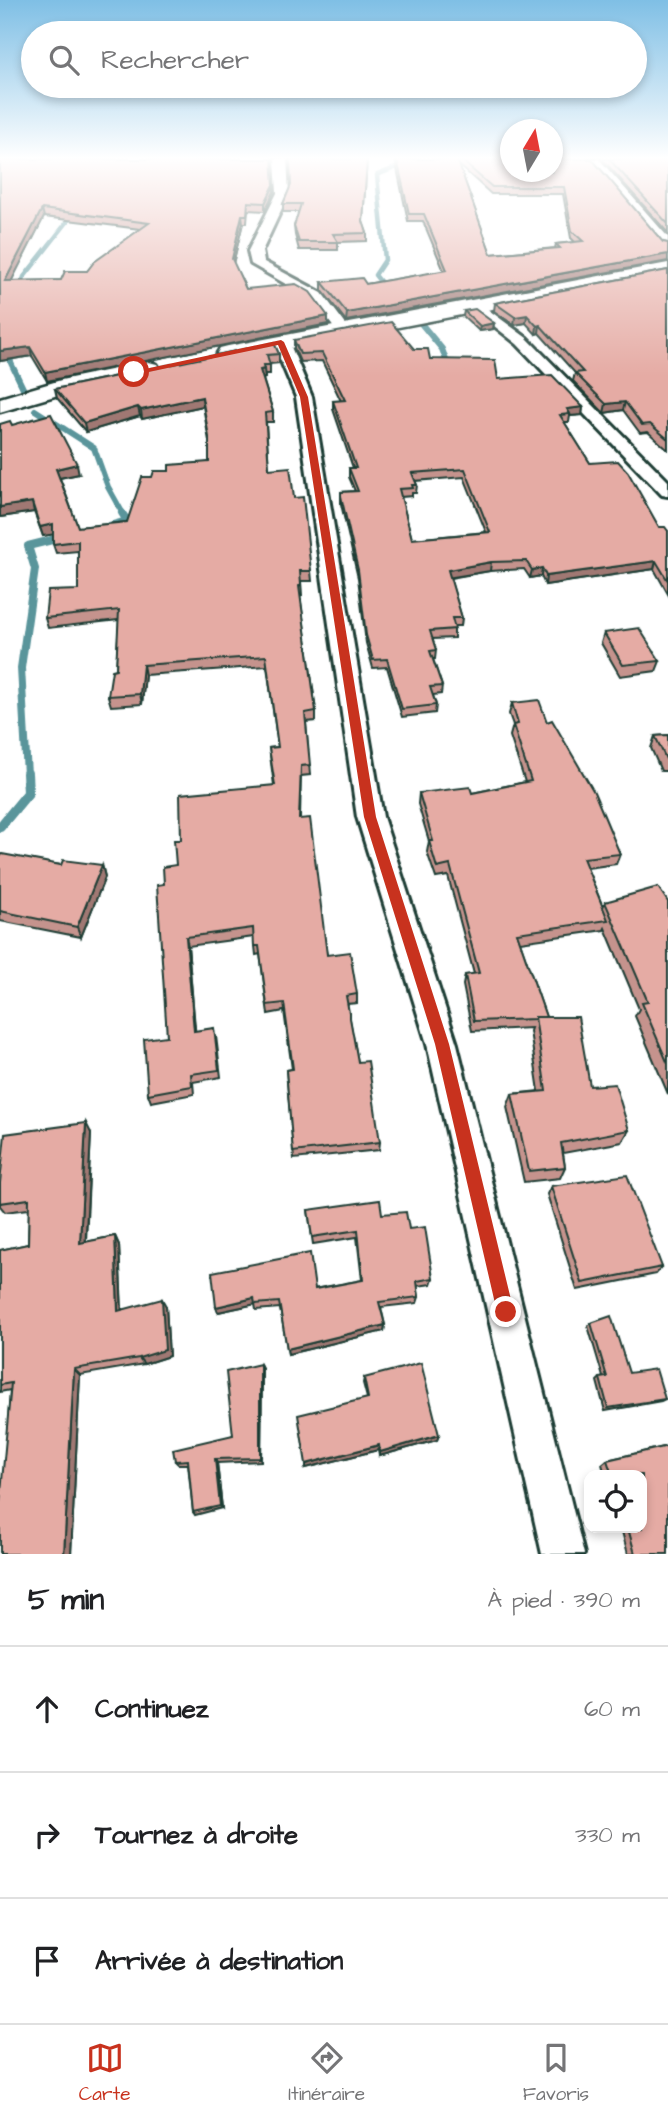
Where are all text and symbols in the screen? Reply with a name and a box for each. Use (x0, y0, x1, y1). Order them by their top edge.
search box (21, 21, 647, 98)
icon: search (45, 41, 83, 79)
text: Rechercher (101, 42, 249, 78)
north arrow (500, 119, 563, 182)
route start (118, 356, 149, 387)
route end (490, 1296, 521, 1327)
map controls (584, 1470, 647, 1533)
button: locate (584, 1470, 647, 1533)
text: 5 min (28, 1579, 104, 1621)
text: À pied · 390 m (487, 1584, 640, 1616)
icon: ahead (28, 1690, 66, 1728)
text: Continuez (95, 1691, 209, 1727)
text: 60 m (584, 1693, 640, 1725)
icon: right (28, 1816, 66, 1854)
text: Tournez à droite (95, 1817, 298, 1853)
text: 330 m (575, 1819, 640, 1851)
icon: arrive (28, 1942, 66, 1980)
text: Arrivée à destination (95, 1943, 343, 1979)
tab: Carte (79, 2039, 130, 2108)
tab: Itinéraire (288, 2039, 365, 2108)
tab: Favoris (523, 2039, 589, 2108)

